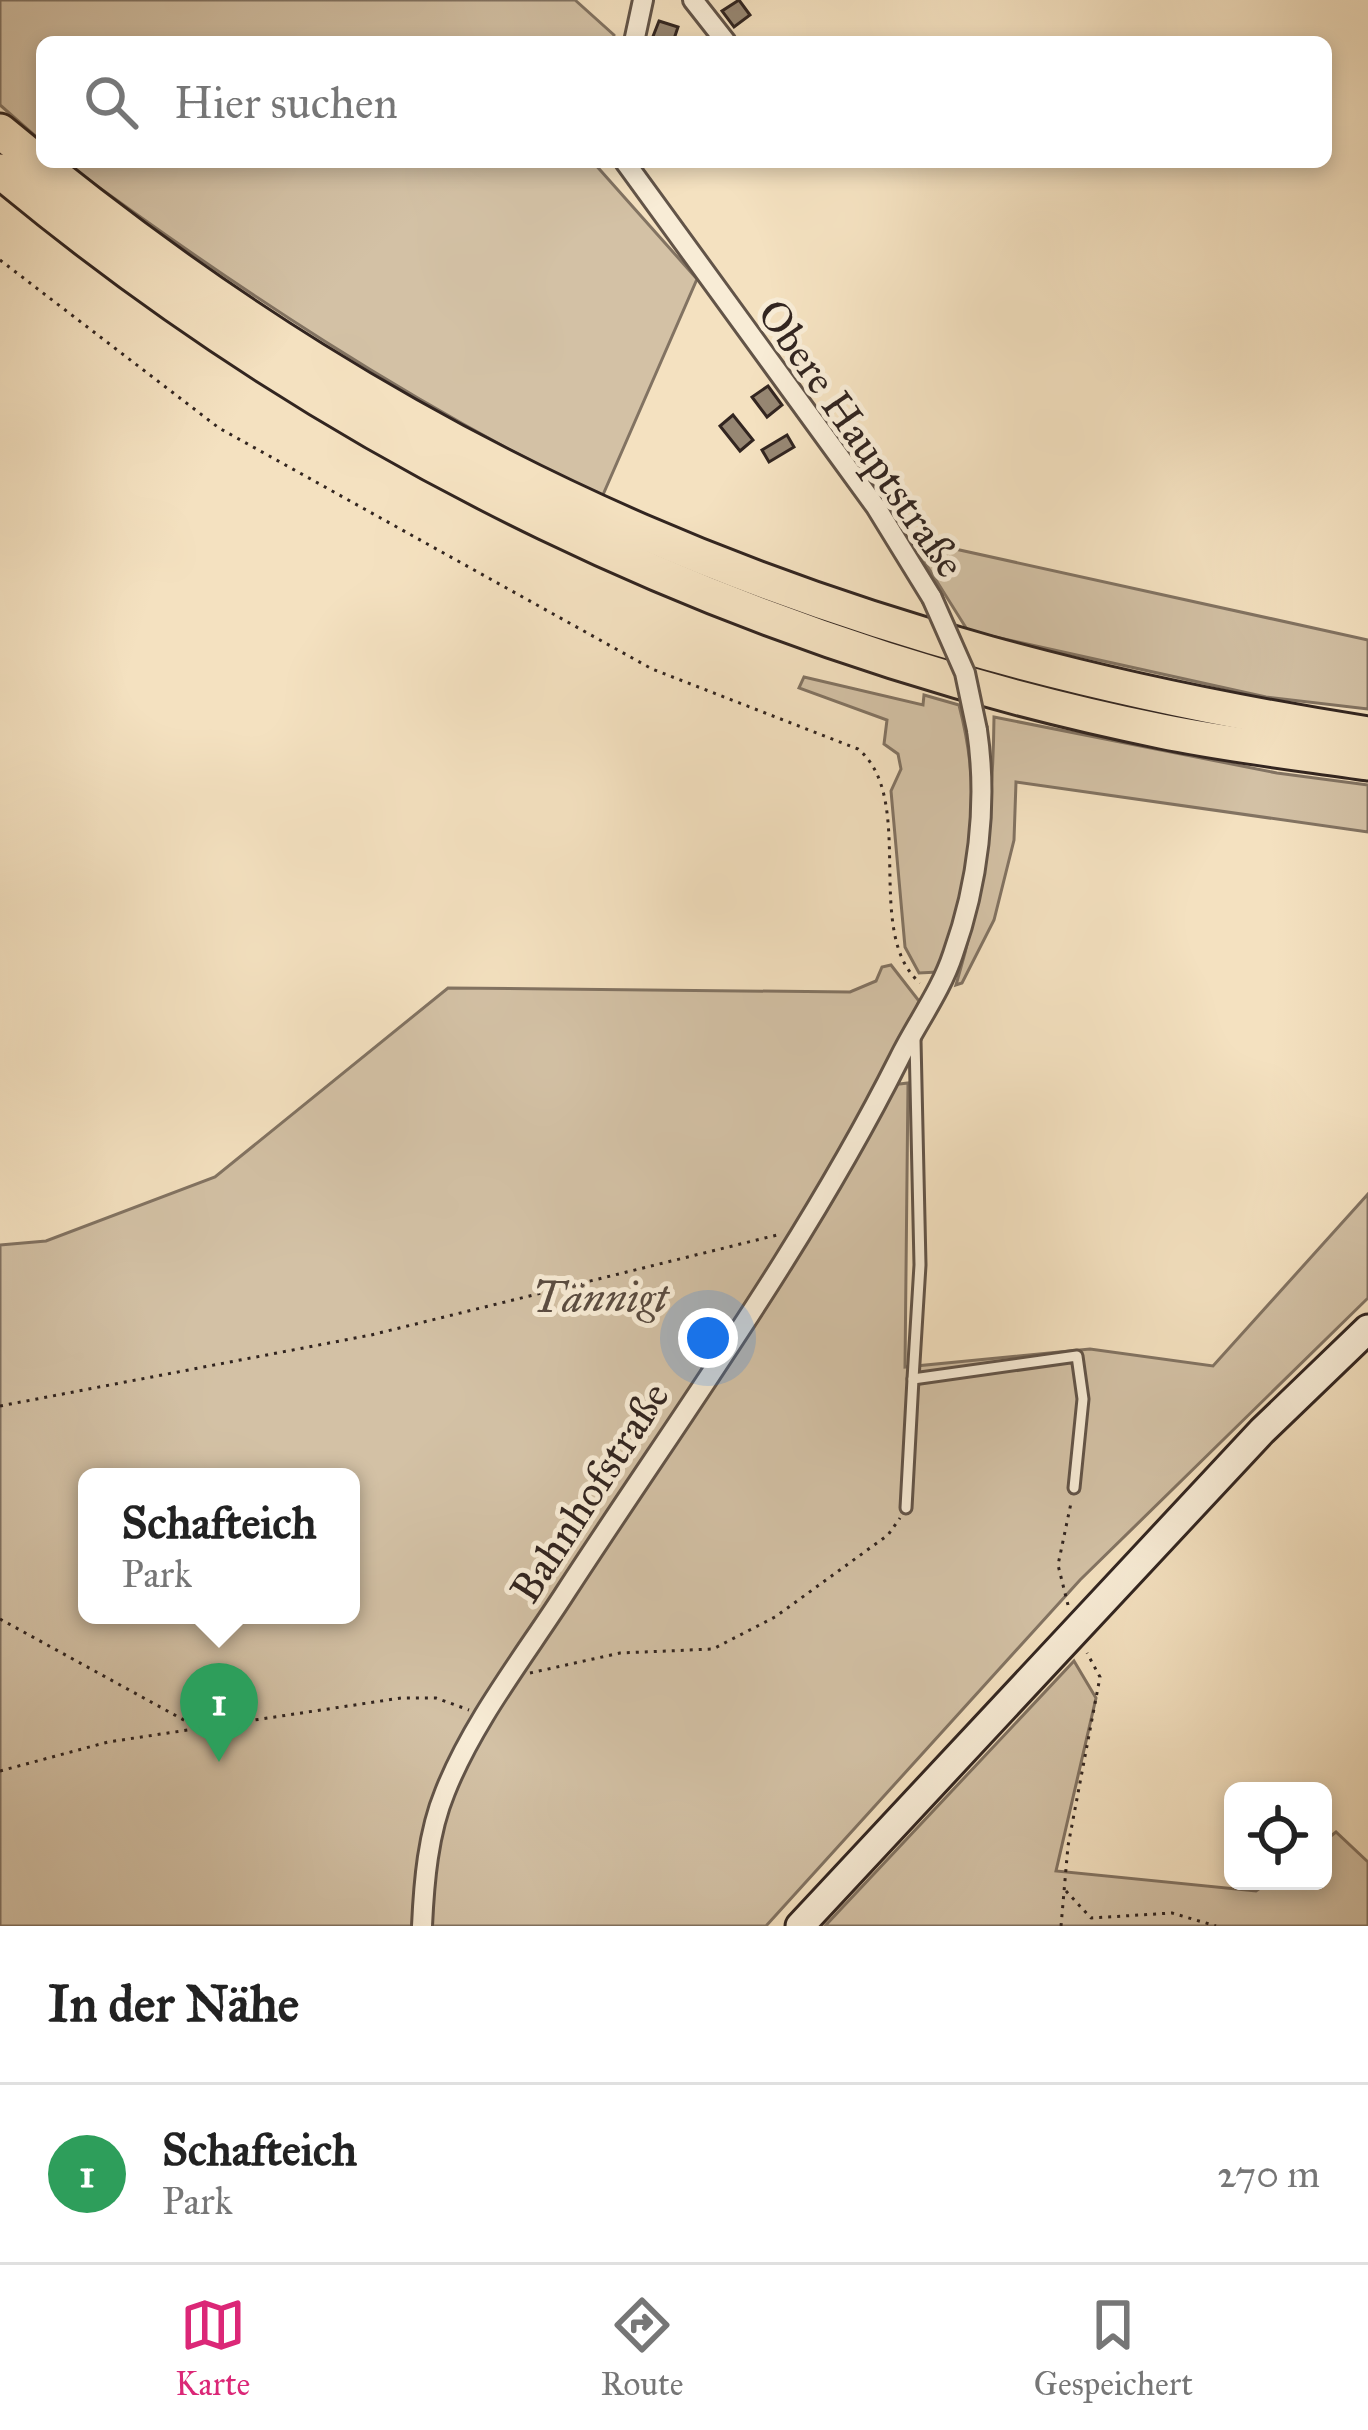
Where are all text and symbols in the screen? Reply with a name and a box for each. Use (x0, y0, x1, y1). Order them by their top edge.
search box (36, 36, 1332, 168)
icon: search (78, 69, 144, 135)
text: Hier suchen (174, 75, 398, 130)
street label: Obere Hauptstraße (746, 290, 976, 587)
park label: Tännigt (532, 1272, 671, 1324)
your location (678, 1308, 738, 1368)
street label: Bahnhofstraße (499, 1372, 681, 1613)
popup (78, 1468, 360, 1624)
text: Schafteich (122, 1495, 316, 1550)
text: Park (122, 1550, 192, 1598)
pin: 1 (180, 1663, 258, 1762)
map controls (1224, 1782, 1332, 1890)
button: locate (1224, 1782, 1332, 1890)
text: In der Nähe (48, 1973, 299, 2035)
text: Schafteich (162, 2122, 357, 2177)
text: 1 (79, 2150, 95, 2198)
text: 270 m (1217, 2150, 1320, 2198)
text: Park (162, 2177, 233, 2225)
tab: Karte (175, 2292, 250, 2404)
tab: Route (601, 2292, 683, 2404)
tab: Gespeichert (1034, 2292, 1193, 2404)

